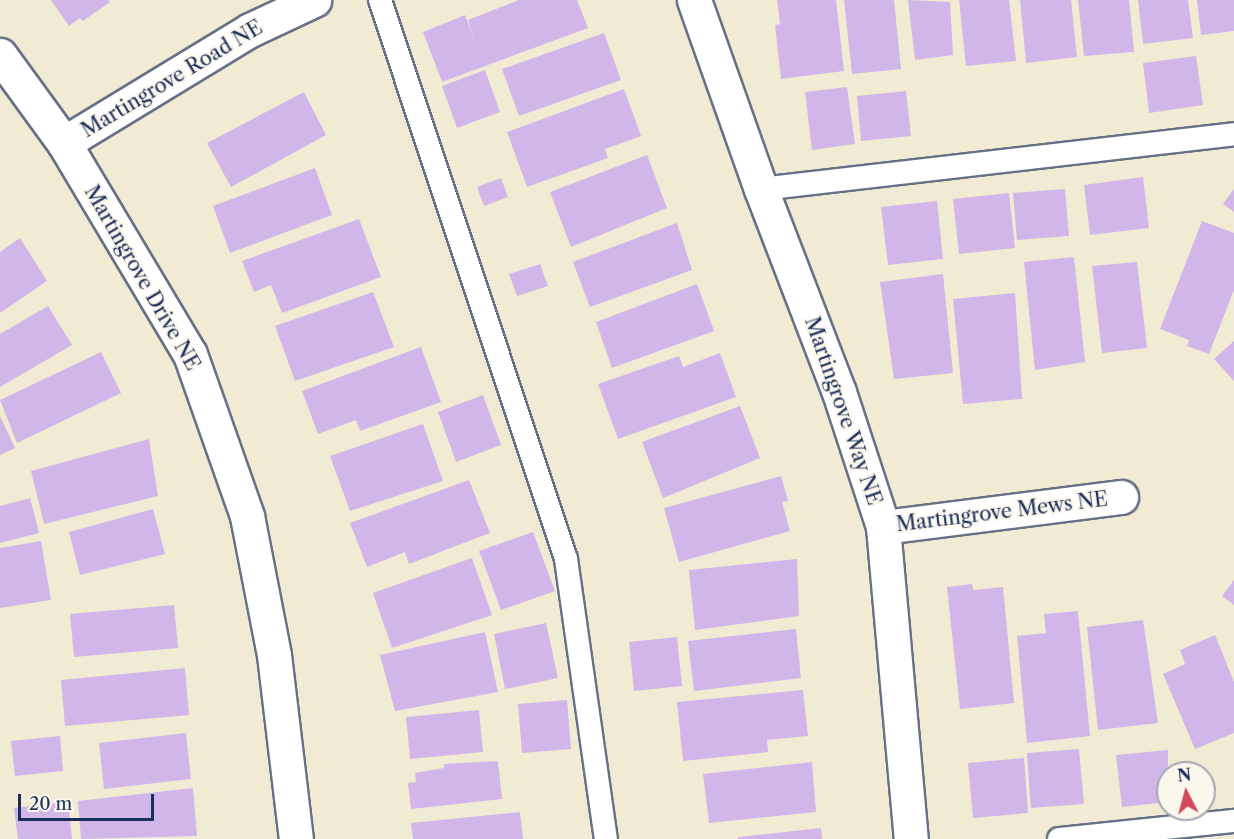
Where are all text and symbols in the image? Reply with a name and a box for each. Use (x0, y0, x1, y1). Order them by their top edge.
street label: Martingrove Road NE (77, 15, 267, 143)
street label: Martingrove Drive NE (79, 181, 205, 375)
street label: Martingrove Way NE (799, 313, 887, 509)
street label: Martingrove Mews NE (895, 487, 1109, 537)
north arrow (1156, 761, 1216, 821)
text: N (1176, 764, 1192, 786)
scale bar (21, 782, 158, 820)
text: 20 m (29, 793, 72, 815)

